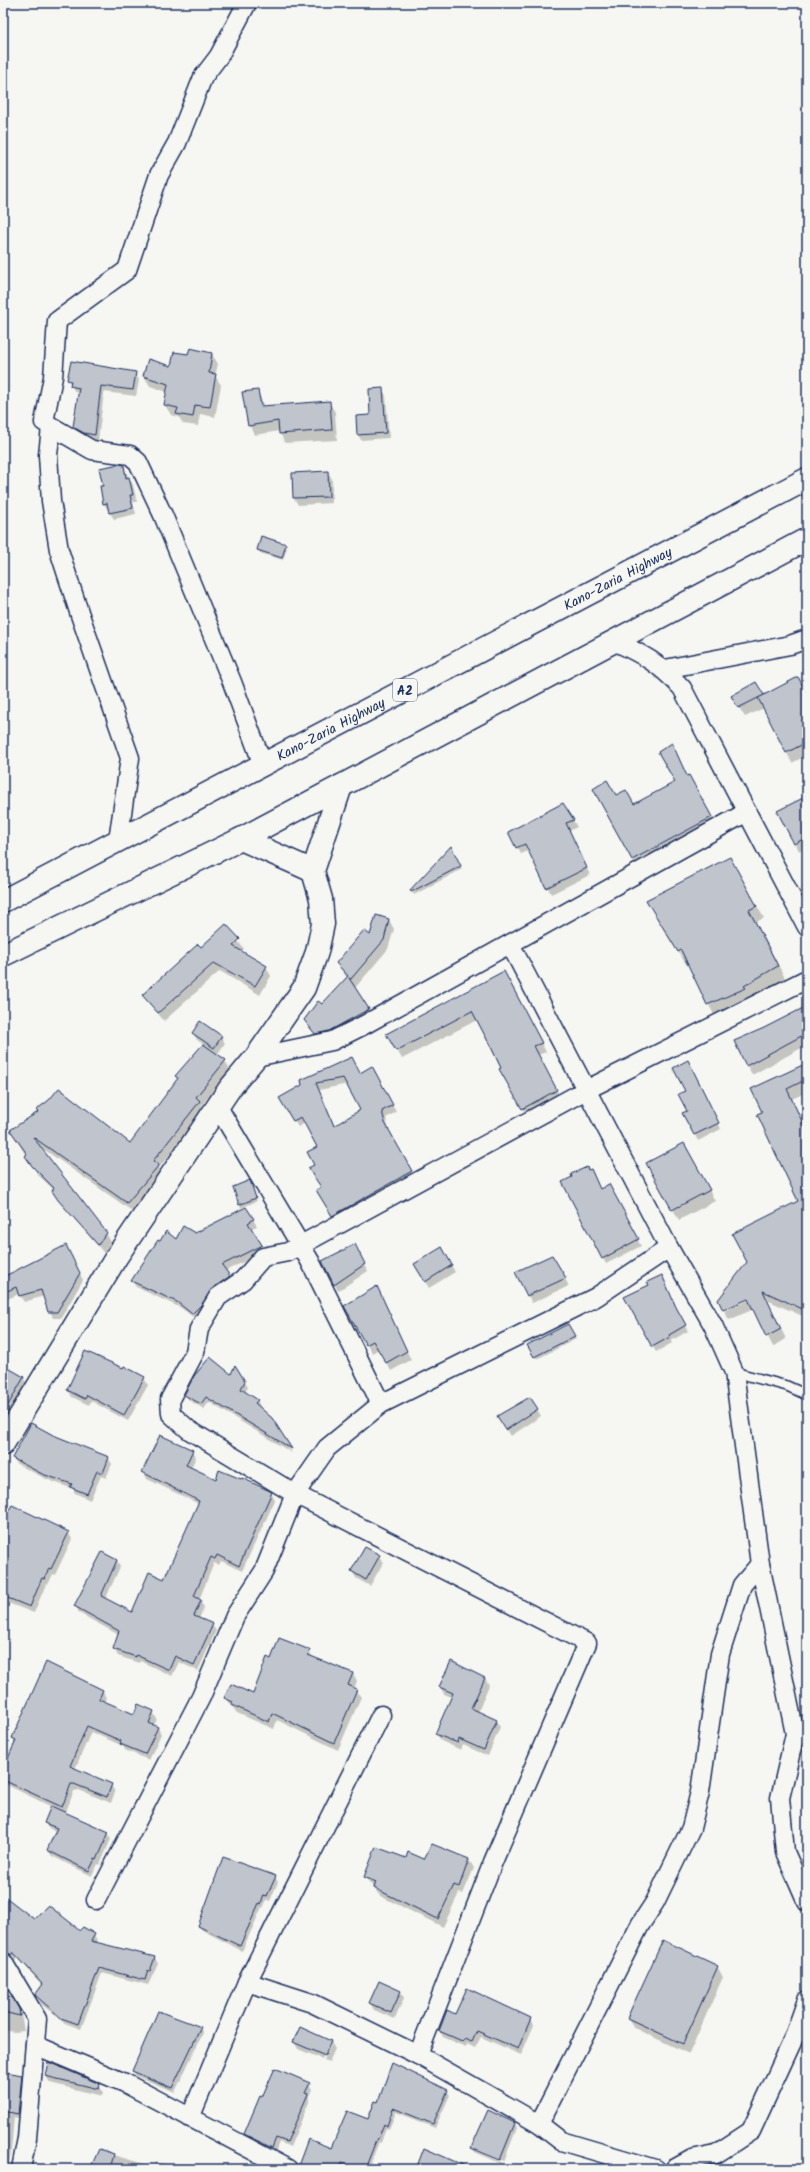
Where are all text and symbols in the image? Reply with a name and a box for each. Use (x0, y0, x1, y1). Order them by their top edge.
street label: Kano-Zaria Highway (560, 542, 677, 617)
road number: A2 (393, 679, 417, 701)
street label: Kano-Zaria Highway (273, 692, 390, 768)

